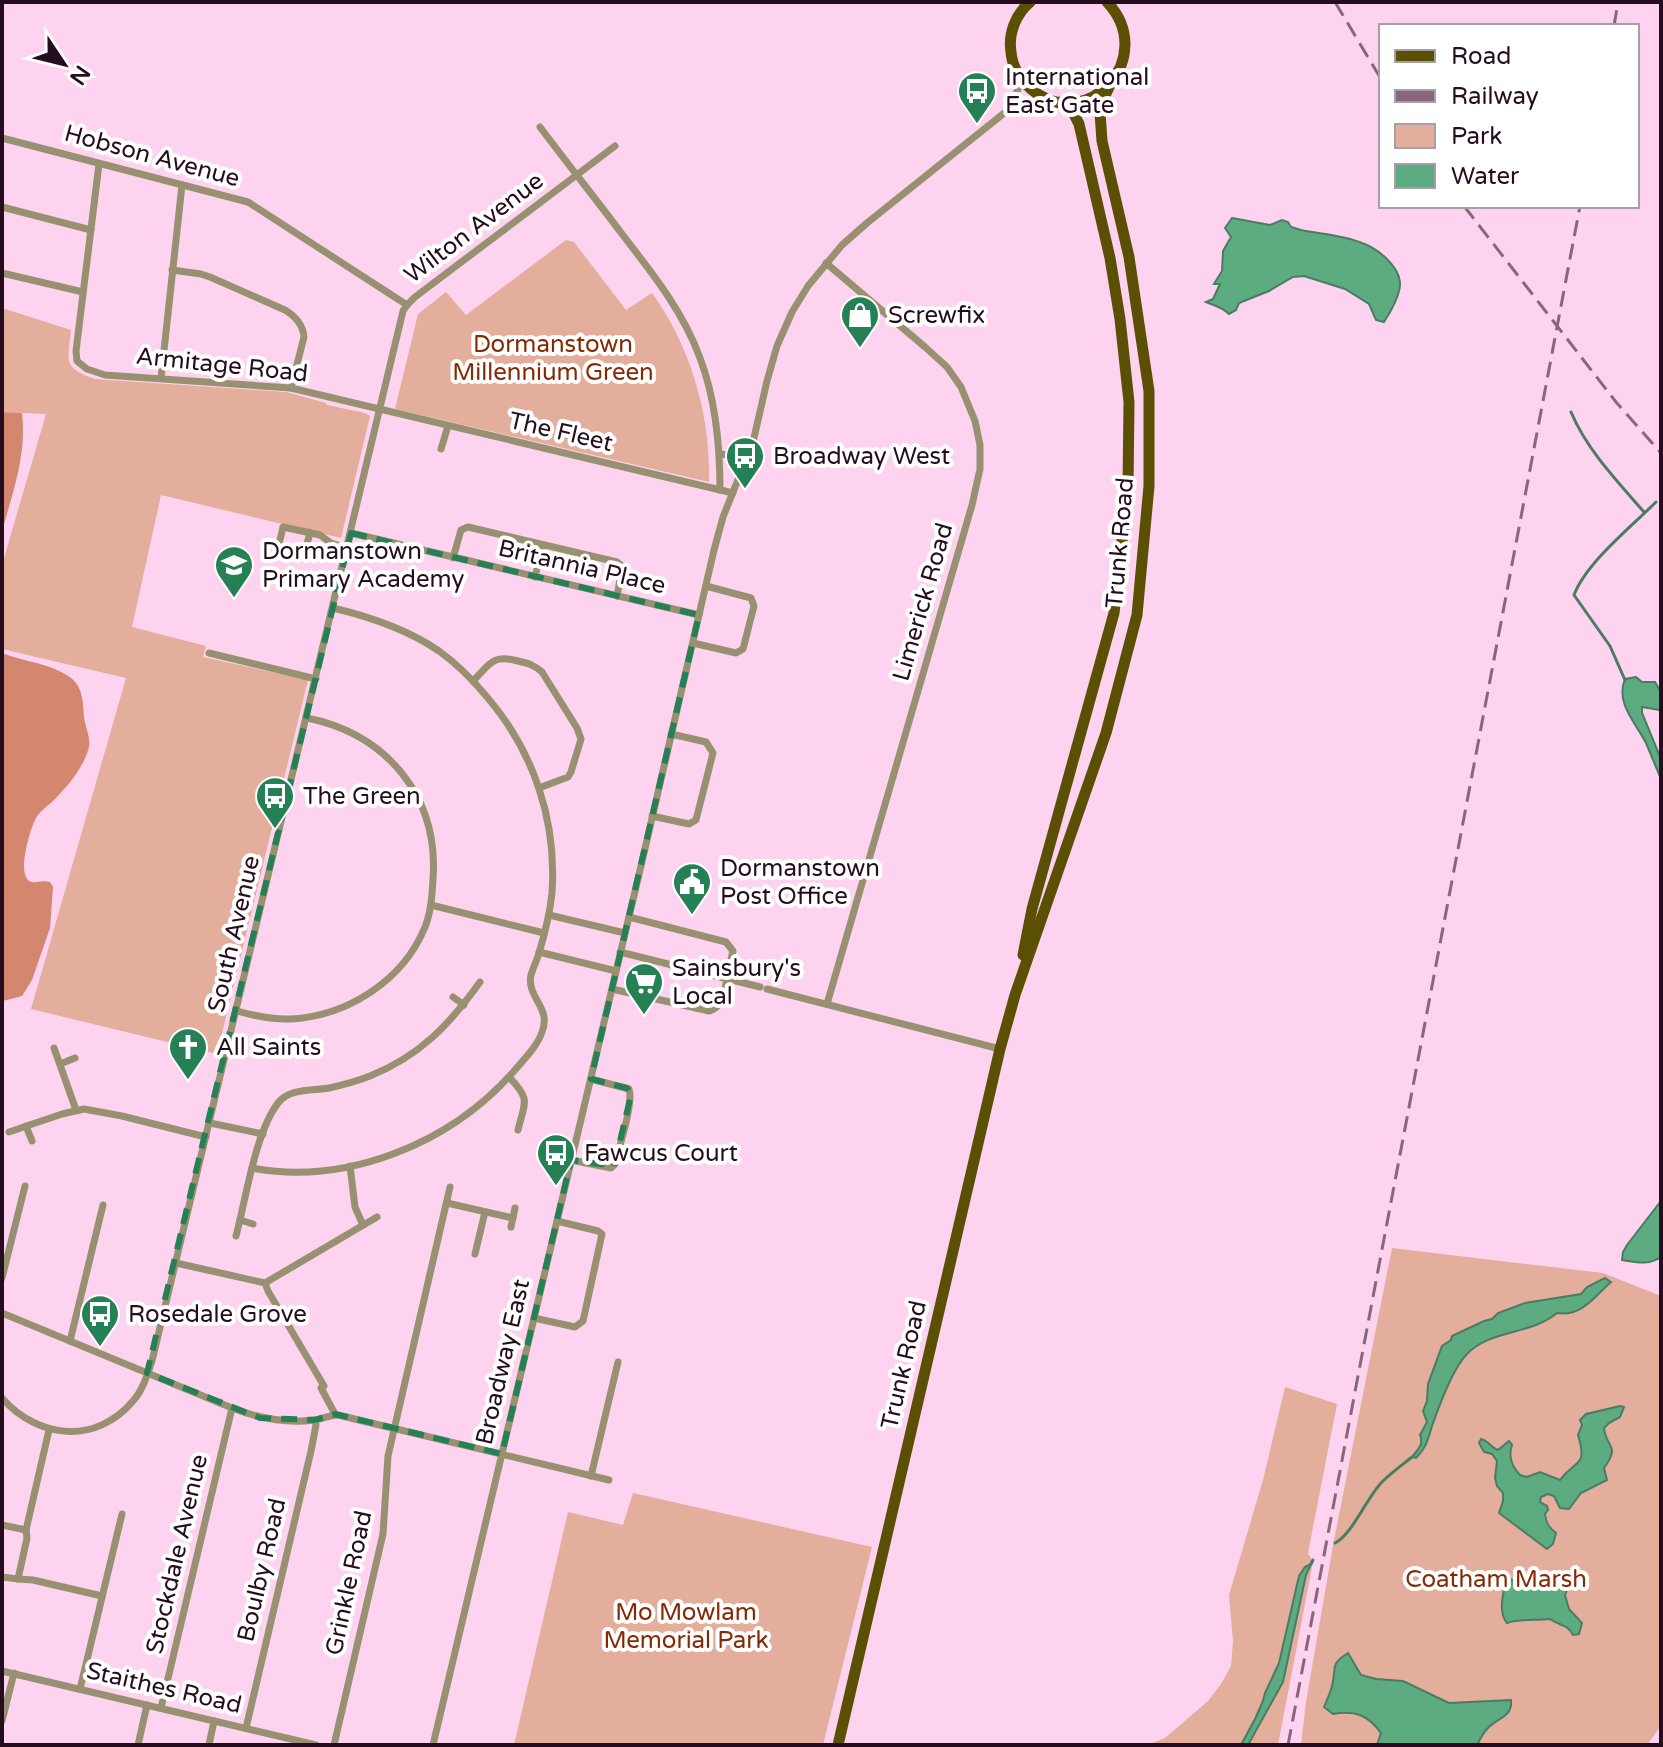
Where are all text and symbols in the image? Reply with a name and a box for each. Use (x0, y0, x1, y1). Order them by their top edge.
north arrow (24, 24, 104, 104)
legend (1379, 24, 1639, 208)
text: Road (1451, 42, 1511, 71)
text: N (64, 60, 95, 90)
place label: International East Gate (1005, 63, 1149, 120)
bus stop icon: International East Gate (956, 70, 998, 125)
text: Railway (1451, 82, 1539, 111)
street label: Hobson Avenue (61, 119, 243, 193)
text: Park (1451, 122, 1502, 151)
text: Water (1451, 162, 1520, 191)
street label: Wilton Avenue (399, 166, 549, 290)
shop icon: Screwfix (839, 294, 881, 349)
place label: Screwfix (888, 301, 985, 330)
park label: Dormanstown Millennium Green (452, 330, 654, 387)
street label: Armitage Road (135, 342, 309, 388)
street label: The Fleet (506, 406, 616, 458)
bus stop icon: Broadway West (724, 435, 766, 490)
place label: Broadway West (773, 442, 950, 471)
street label: Trunk Road (1100, 476, 1140, 610)
street label: Limerick Road (887, 520, 959, 684)
street label: Britannia Place (495, 534, 669, 600)
place label: Dormanstown Primary Academy (262, 537, 464, 594)
school or university icon: Dormanstown Primary Academy (213, 544, 255, 599)
bus stop icon: The Green (254, 775, 296, 830)
place label: The Green (303, 782, 421, 811)
street label: South Avenue (202, 853, 266, 1015)
place label: Dormanstown Post Office (720, 854, 880, 911)
public building icon: Dormanstown Post Office (671, 861, 713, 916)
place label: Sainsbury's Local (672, 954, 801, 1011)
supermarket icon: Sainsbury's Local (623, 961, 665, 1016)
church icon: All Saints (167, 1026, 209, 1081)
place label: All Saints (216, 1033, 321, 1062)
bus stop icon: Fawcus Court (535, 1132, 577, 1187)
place label: Fawcus Court (584, 1139, 738, 1168)
street label: Broadway East (470, 1276, 536, 1448)
bus stop icon: Rosedale Grove (79, 1293, 121, 1348)
street label: Trunk Road (875, 1298, 933, 1432)
place label: Rosedale Grove (128, 1300, 307, 1329)
street label: Stockdale Avenue (140, 1451, 214, 1657)
street label: Boulby Road (231, 1496, 293, 1644)
street label: Grinkle Road (320, 1508, 378, 1658)
park label: Coatham Marsh (1405, 1565, 1587, 1594)
park label: Mo Mowlam Memorial Park (603, 1598, 769, 1655)
street label: Staithes Road (84, 1656, 244, 1720)

